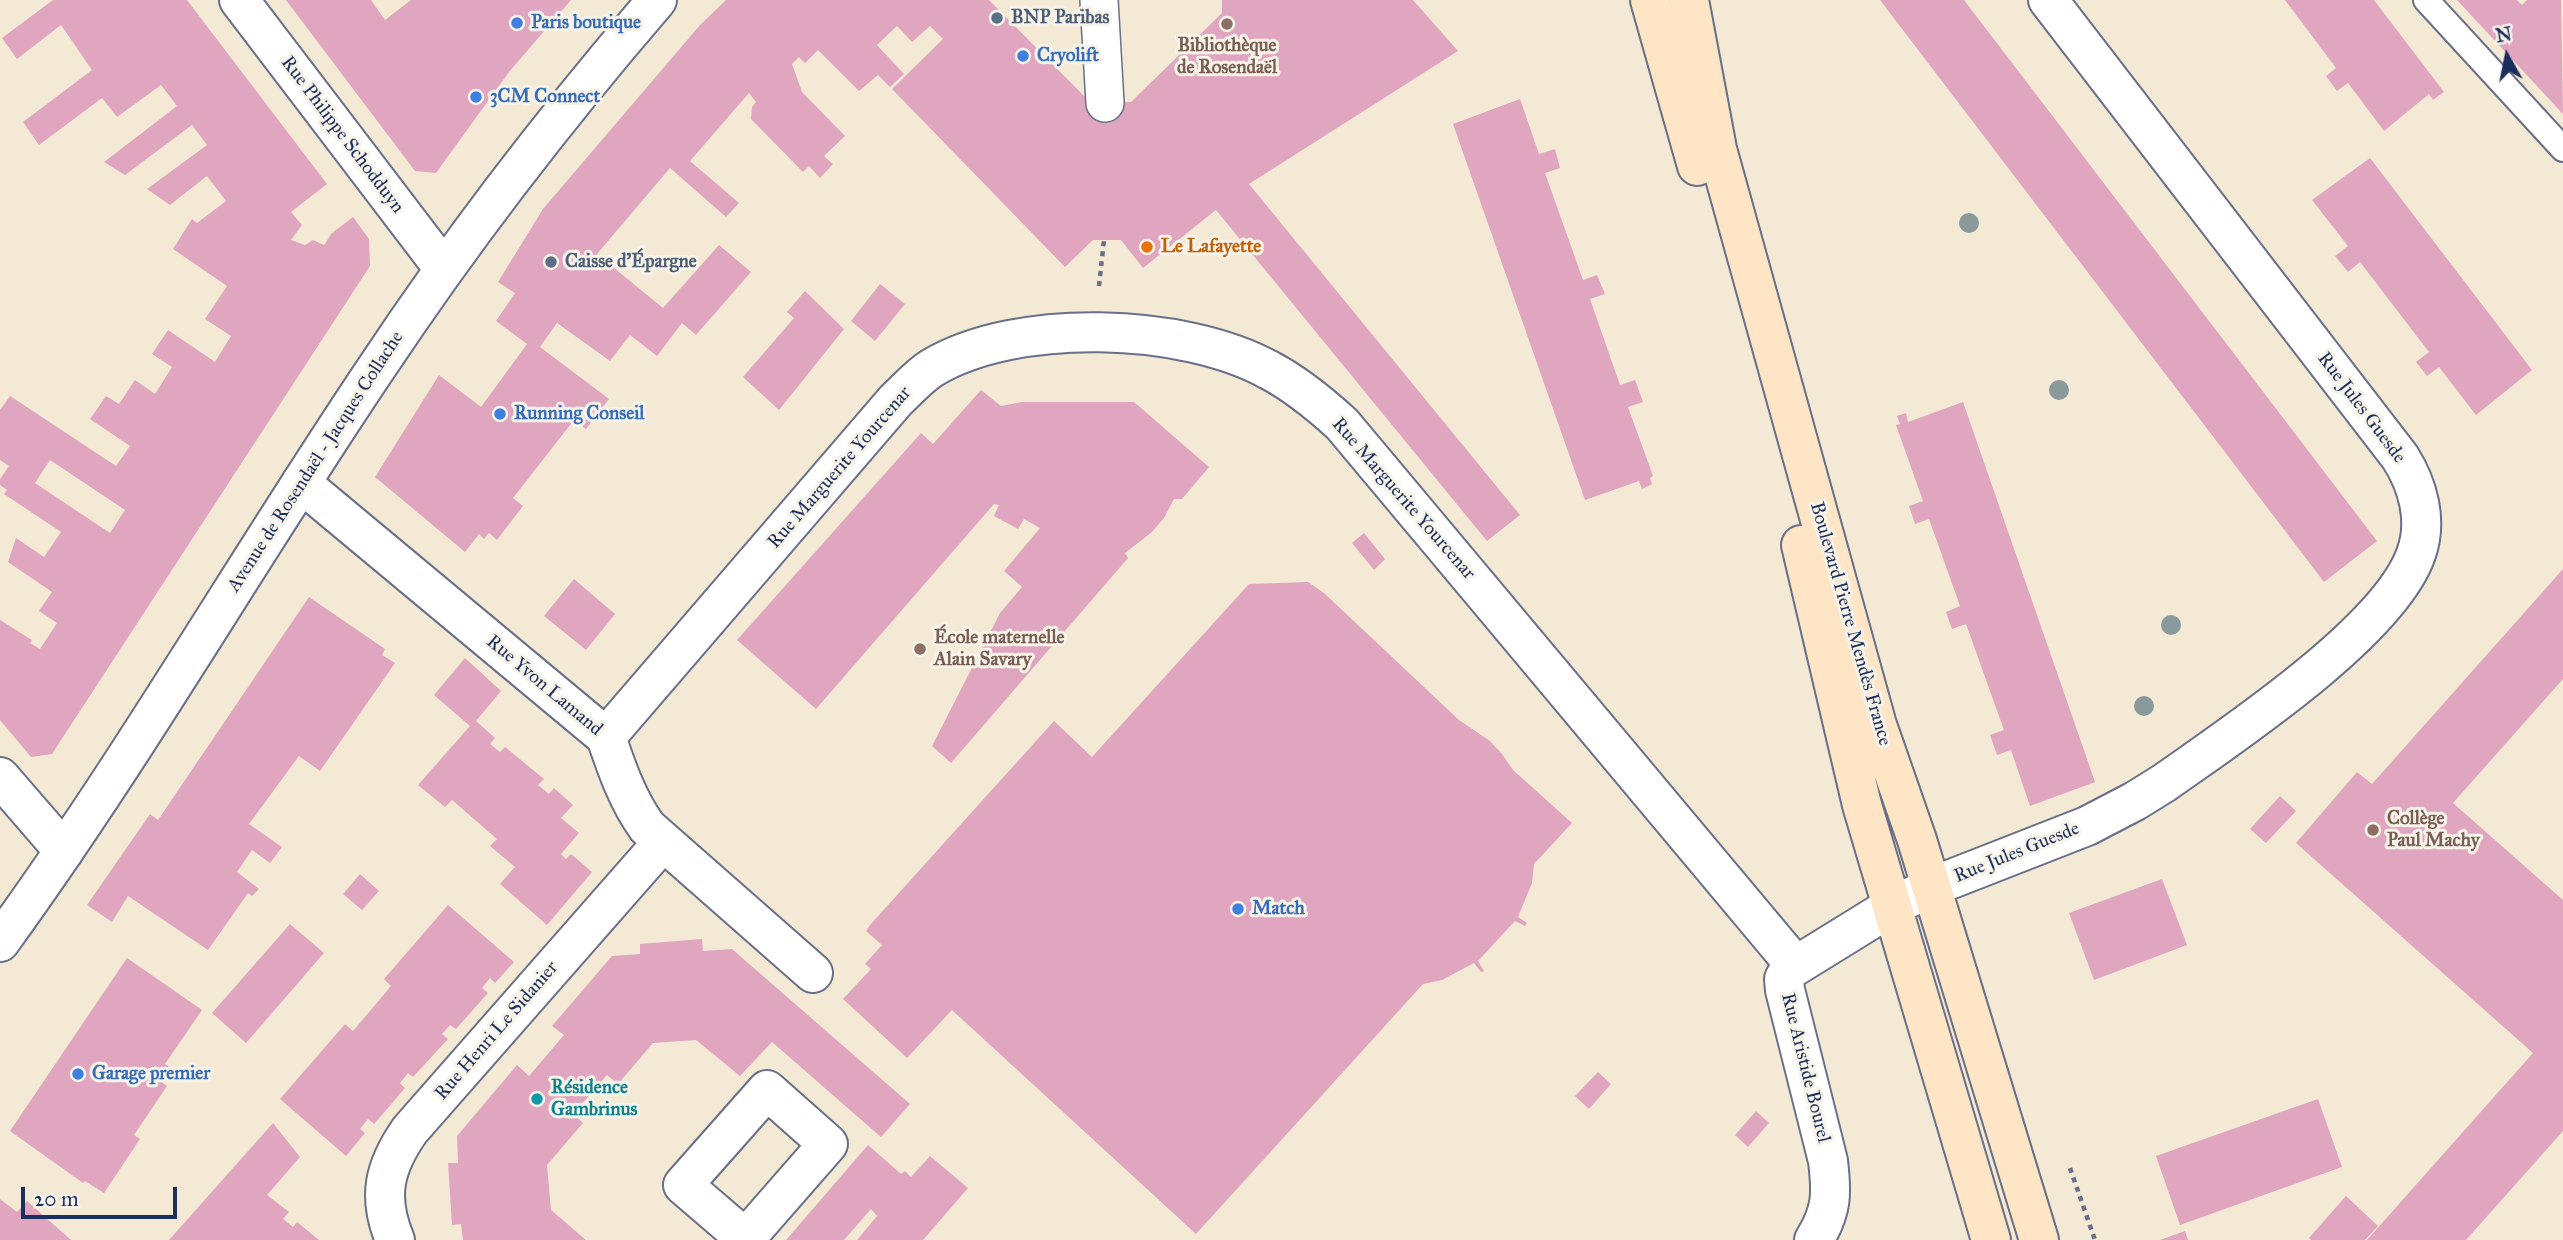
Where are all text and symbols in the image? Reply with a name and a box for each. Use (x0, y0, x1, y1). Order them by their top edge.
place label: BNP Paribas (1011, 7, 1110, 29)
marker: BNP Paribas (989, 10, 1005, 26)
place label: Paris boutique (531, 12, 641, 34)
marker: Paris boutique (509, 15, 525, 31)
marker: Bibliothèque de Rosendaël (1219, 16, 1235, 32)
north arrow (2472, 21, 2542, 91)
text: N (2494, 22, 2513, 47)
place label: Bibliothèque de Rosendaël (1177, 35, 1277, 79)
place label: Cryolift (1037, 45, 1099, 67)
marker: Cryolift (1015, 48, 1031, 64)
street label: Rue Philippe Schodduyn (275, 52, 409, 218)
place label: 3CM Connect (490, 86, 600, 108)
marker: 3CM Connect (468, 89, 484, 105)
place label: Le Lafayette (1161, 236, 1261, 258)
marker: Le Lafayette (1139, 239, 1155, 255)
place label: Caisse d'Épargne (565, 251, 697, 273)
marker: Caisse d'Épargne (543, 254, 559, 270)
street label: Avenue de Rosendaël - Jacques Collache (223, 327, 409, 597)
street label: Rue Jules Guesde (2312, 348, 2410, 468)
street label: Rue Marguerite Yourcenar (763, 382, 917, 554)
place label: Running Conseil (514, 403, 644, 425)
marker: Running Conseil (492, 406, 508, 422)
street label: Rue Marguerite Yourcenar (1326, 413, 1480, 585)
street label: Boulevard Pierre Mendès France (1804, 499, 1896, 749)
place label: École maternelle Alain Savary (934, 627, 1064, 671)
street label: Rue Yvon Lamand (481, 631, 607, 741)
marker: École maternelle Alain Savary (912, 641, 928, 657)
place label: Collège Paul Machy (2387, 808, 2480, 852)
street label: Rue Jules Guesde (1951, 818, 2083, 888)
marker: Collège Paul Machy (2365, 822, 2381, 838)
place label: Match (1252, 898, 1305, 920)
marker: Match (1230, 901, 1246, 917)
street label: Rue Henri Le Sidanier (431, 957, 563, 1105)
street label: Rue Aristide Bourel (1775, 991, 1835, 1145)
place label: Garage premier (92, 1063, 210, 1085)
marker: Garage premier (70, 1066, 86, 1082)
place label: Résidence Gambrinus (551, 1077, 638, 1121)
marker: Résidence Gambrinus (529, 1091, 545, 1107)
scale bar (24, 1174, 180, 1218)
text: 20 m (34, 1186, 79, 1212)

